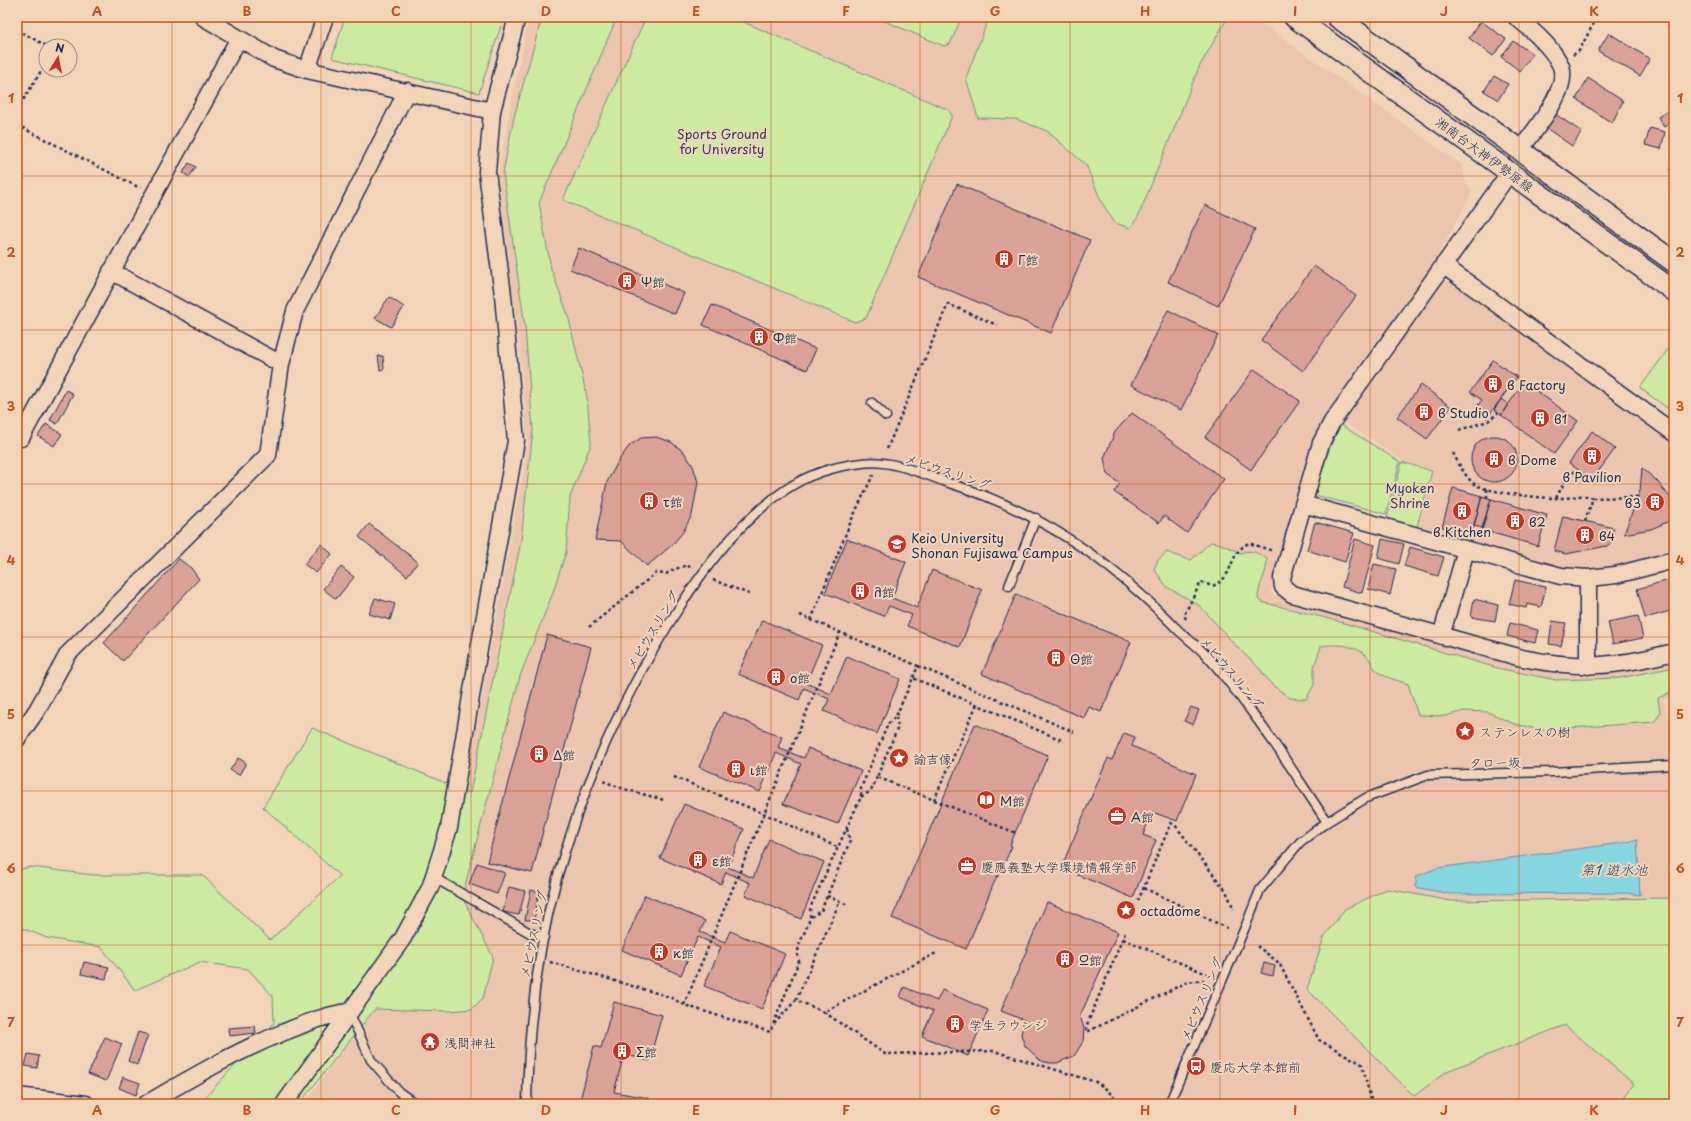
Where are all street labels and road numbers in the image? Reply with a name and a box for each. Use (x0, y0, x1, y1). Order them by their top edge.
street label: 湘南台大神伊勢原線 (1432, 112, 1539, 197)
street label: メビウスリング (902, 448, 994, 494)
street label: メビウスリング (621, 586, 683, 674)
street label: メビウスリング (1196, 631, 1268, 713)
street label: タロー坂 (1469, 752, 1521, 772)
street label: メビウスリング (514, 888, 552, 980)
street label: メビウスリング (1175, 954, 1227, 1044)

